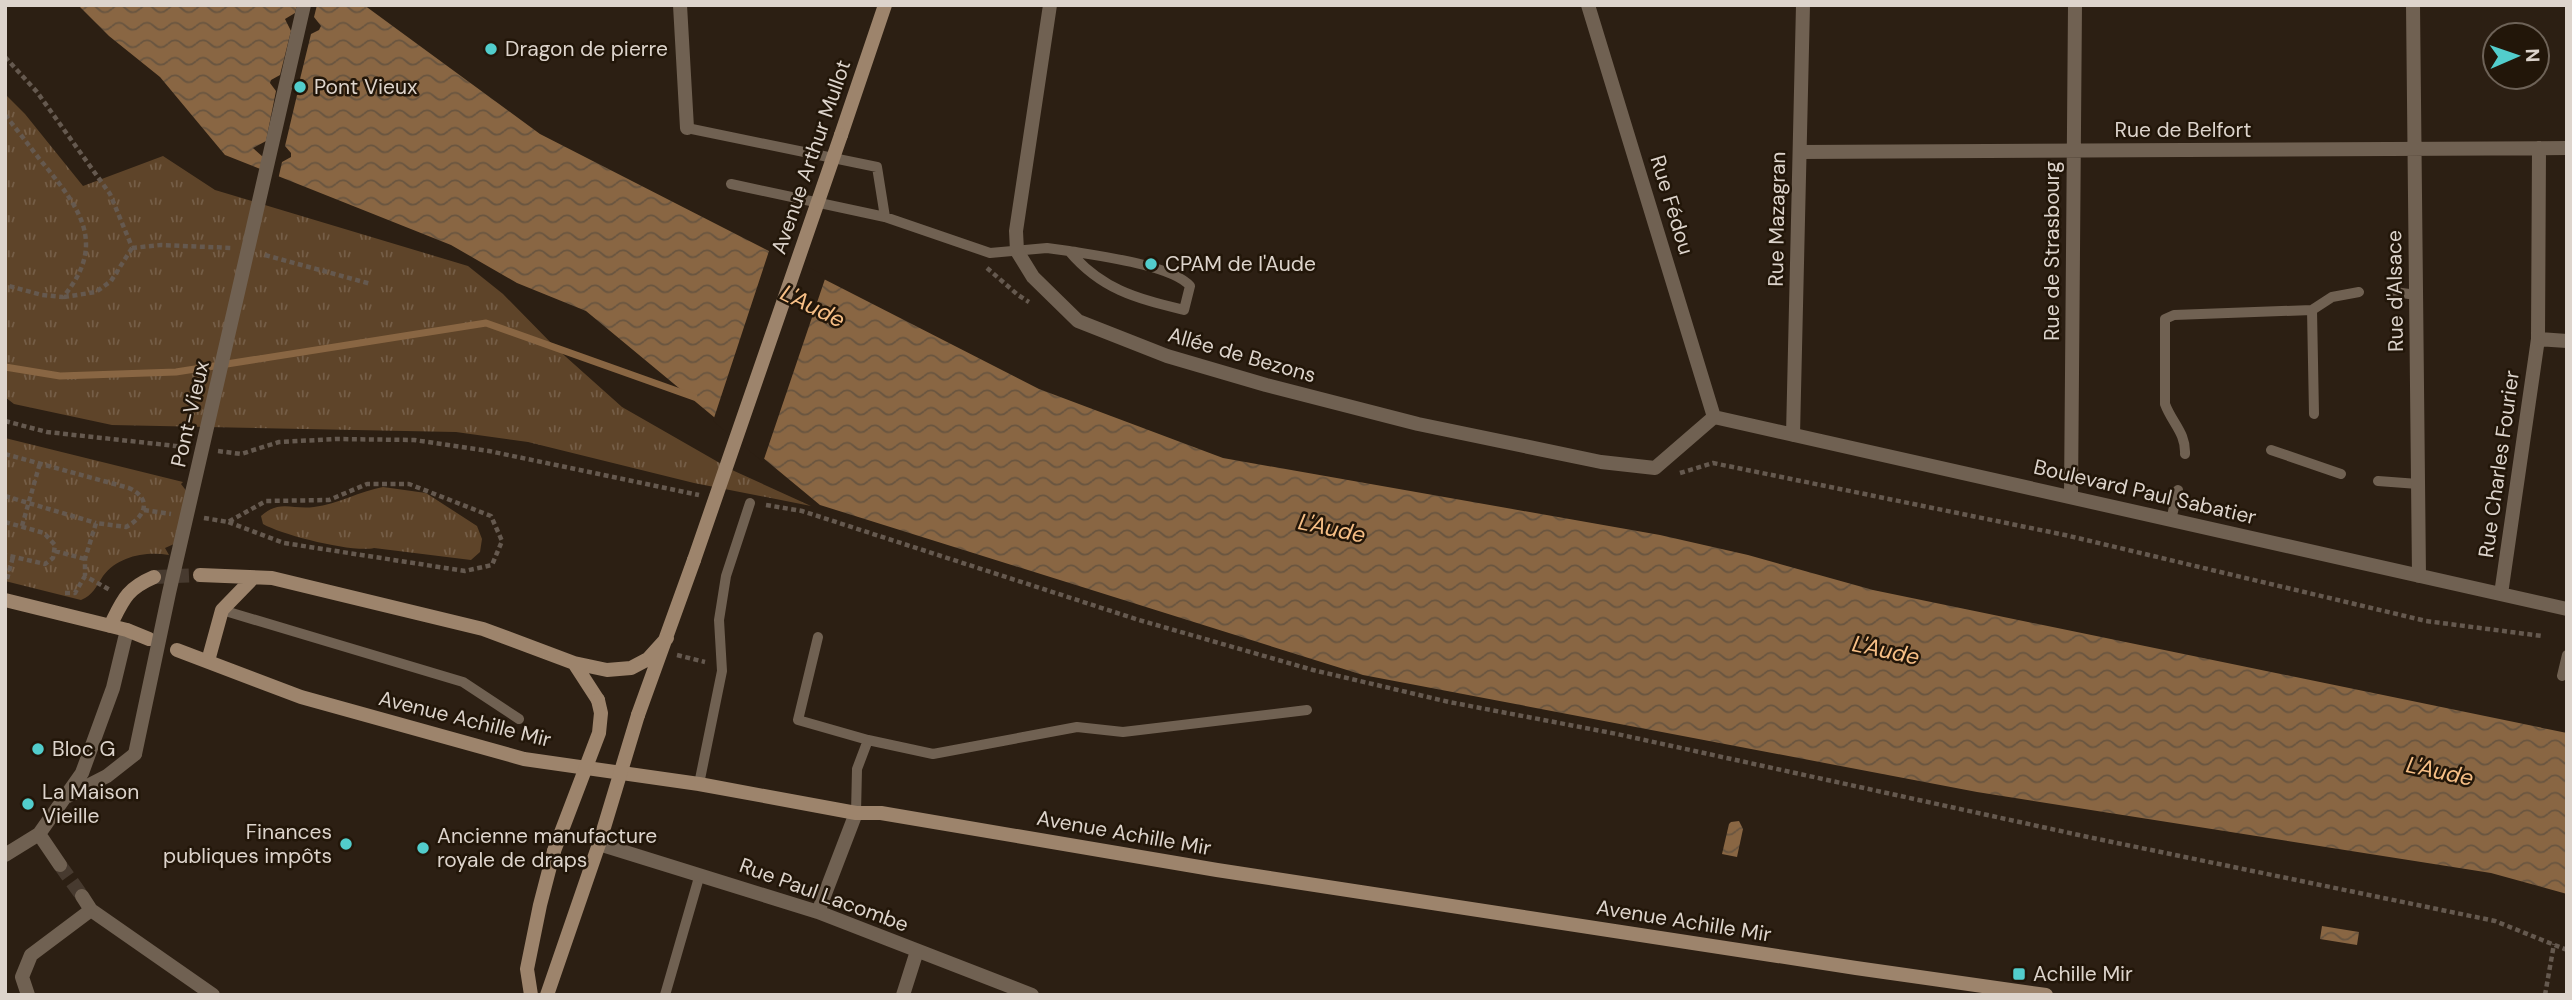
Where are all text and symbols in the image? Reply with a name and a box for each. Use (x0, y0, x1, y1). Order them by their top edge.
north arrow (2481, 21, 2551, 91)
place label: Dragon de pierre (505, 35, 668, 63)
marker: Dragon de pierre (483, 41, 499, 57)
text: N (2520, 48, 2545, 63)
street label: Avenue Arthur Mullot (765, 56, 857, 258)
place label: Pont Vieux (314, 73, 417, 101)
marker: Pont Vieux (292, 79, 308, 95)
street label: Rue de Belfort (2114, 116, 2252, 144)
street label: Rue Mazagran (1762, 151, 1792, 287)
street label: Rue Fédou (1644, 152, 1700, 258)
street label: Rue de Strasbourg (2038, 161, 2066, 341)
street label: Rue d'Alsace (2380, 230, 2410, 352)
place label: CPAM de l'Aude (1165, 250, 1316, 278)
marker: CPAM de l'Aude (1143, 256, 1159, 272)
water label: L'Aude (776, 278, 850, 334)
street label: Allée de Bezons (1165, 320, 1319, 390)
street label: Pont-Vieux (164, 358, 216, 470)
street label: Rue Charles Fourier (2472, 368, 2526, 559)
street label: Boulevard Paul Sabatier (2031, 453, 2259, 531)
water label: L'Aude (1296, 506, 1368, 550)
water label: L'Aude (1850, 628, 1922, 672)
street label: Avenue Achille Mir (376, 684, 554, 754)
place label: Bloc G (52, 735, 115, 763)
marker: Bloc G (30, 741, 46, 757)
water label: L'Aude (2404, 749, 2476, 793)
place label: La Maison Vieille (42, 778, 139, 830)
marker: La Maison Vieille (20, 796, 36, 812)
street label: Avenue Achille Mir (1035, 804, 1214, 862)
place label: Finances publiques impôts (163, 818, 332, 870)
place label: Ancienne manufacture royale de draps (437, 822, 657, 874)
marker: Finances publiques impôts (338, 836, 354, 852)
marker: Ancienne manufacture royale de draps (415, 840, 431, 856)
street label: Rue Paul Lacombe (735, 851, 913, 939)
street label: Avenue Achille Mir (1594, 893, 1774, 949)
place label: Achille Mir (2033, 960, 2133, 988)
marker: Achille Mir (2011, 966, 2027, 982)

